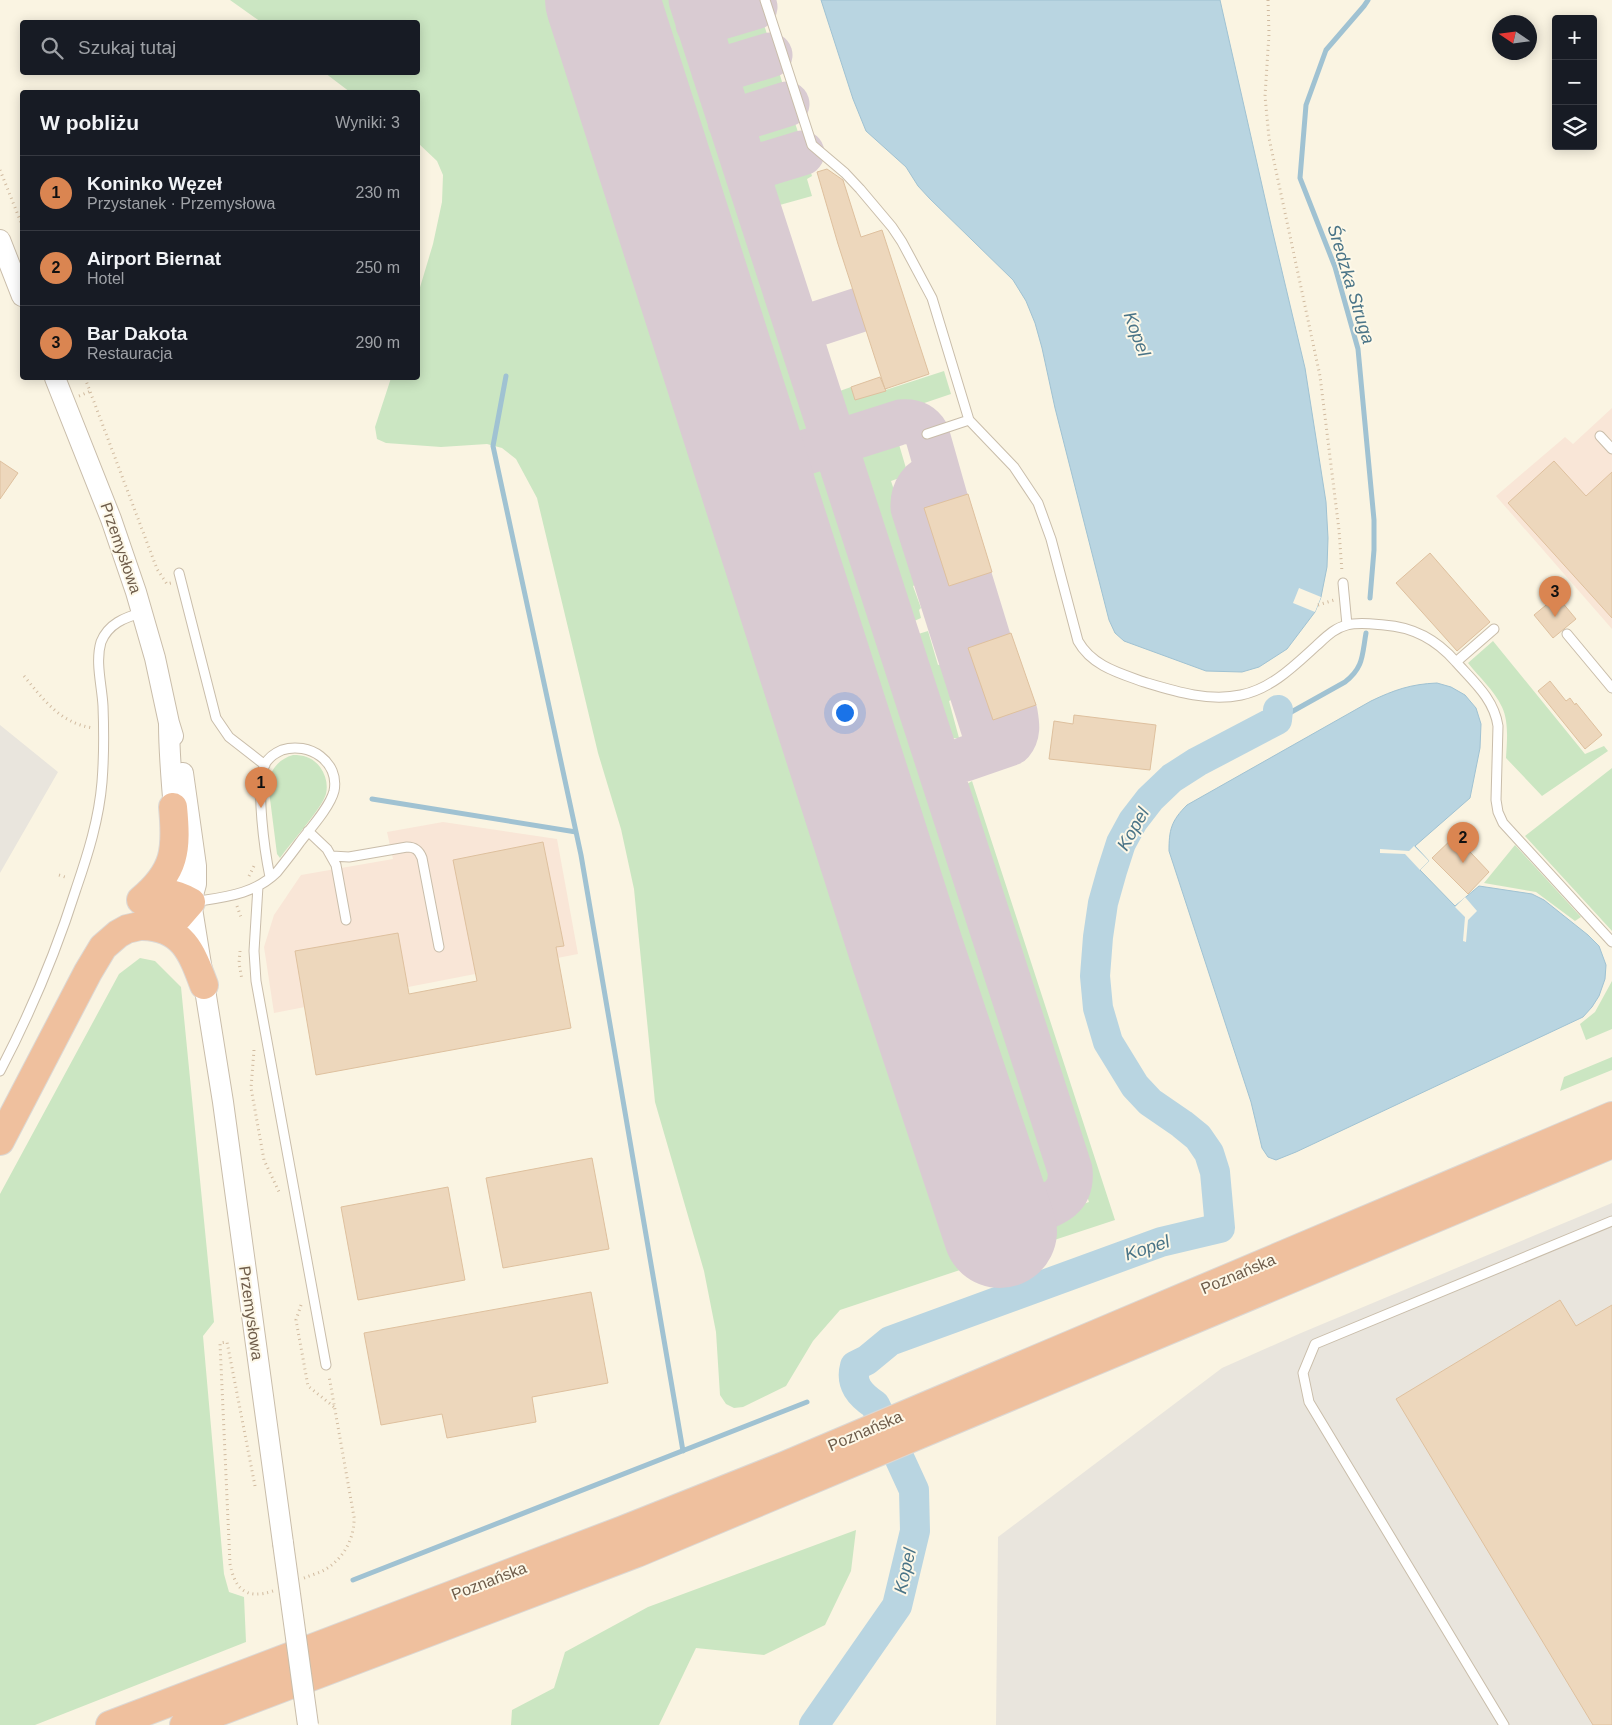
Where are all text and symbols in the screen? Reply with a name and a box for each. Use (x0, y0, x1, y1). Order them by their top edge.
north arrow (1492, 15, 1537, 60)
map controls (1552, 15, 1597, 150)
button: + (1552, 15, 1597, 60)
search box (20, 20, 420, 75)
icon: search (38, 34, 66, 62)
text: Szukaj tutaj (78, 37, 176, 58)
button: − (1552, 60, 1597, 105)
button: layers (1552, 105, 1597, 150)
text: W pobliżu (40, 111, 139, 134)
text: Wyniki: 3 (335, 114, 400, 131)
text: Koninko Węzeł (87, 173, 222, 194)
text: 1 (52, 184, 60, 201)
text: 230 m (356, 184, 400, 201)
text: Przystanek · Przemysłowa (87, 195, 276, 212)
water label: Średzka Struga (1323, 221, 1380, 346)
text: Airport Biernat (87, 248, 221, 269)
text: 2 (52, 259, 60, 276)
text: 250 m (356, 259, 400, 276)
text: Hotel (87, 270, 124, 287)
water label: Kopel (1120, 309, 1155, 360)
text: Bar Dakota (87, 323, 187, 344)
text: 3 (52, 334, 60, 351)
text: 290 m (356, 334, 400, 351)
text: Restauracja (87, 345, 172, 362)
street label: Przemysłowa (97, 500, 145, 596)
pin: 3 (1539, 576, 1571, 617)
your location (832, 700, 858, 726)
pin: 1 (245, 767, 277, 808)
water label: Kopel (1113, 803, 1154, 854)
pin: 2 (1447, 822, 1479, 863)
water label: Kopel (1122, 1231, 1173, 1265)
street label: Poznańska (1198, 1251, 1278, 1297)
street label: Przemysłowa (236, 1265, 266, 1361)
street label: Poznańska (825, 1408, 905, 1454)
water label: Kopel (890, 1545, 920, 1596)
street label: Poznańska (449, 1559, 529, 1603)

